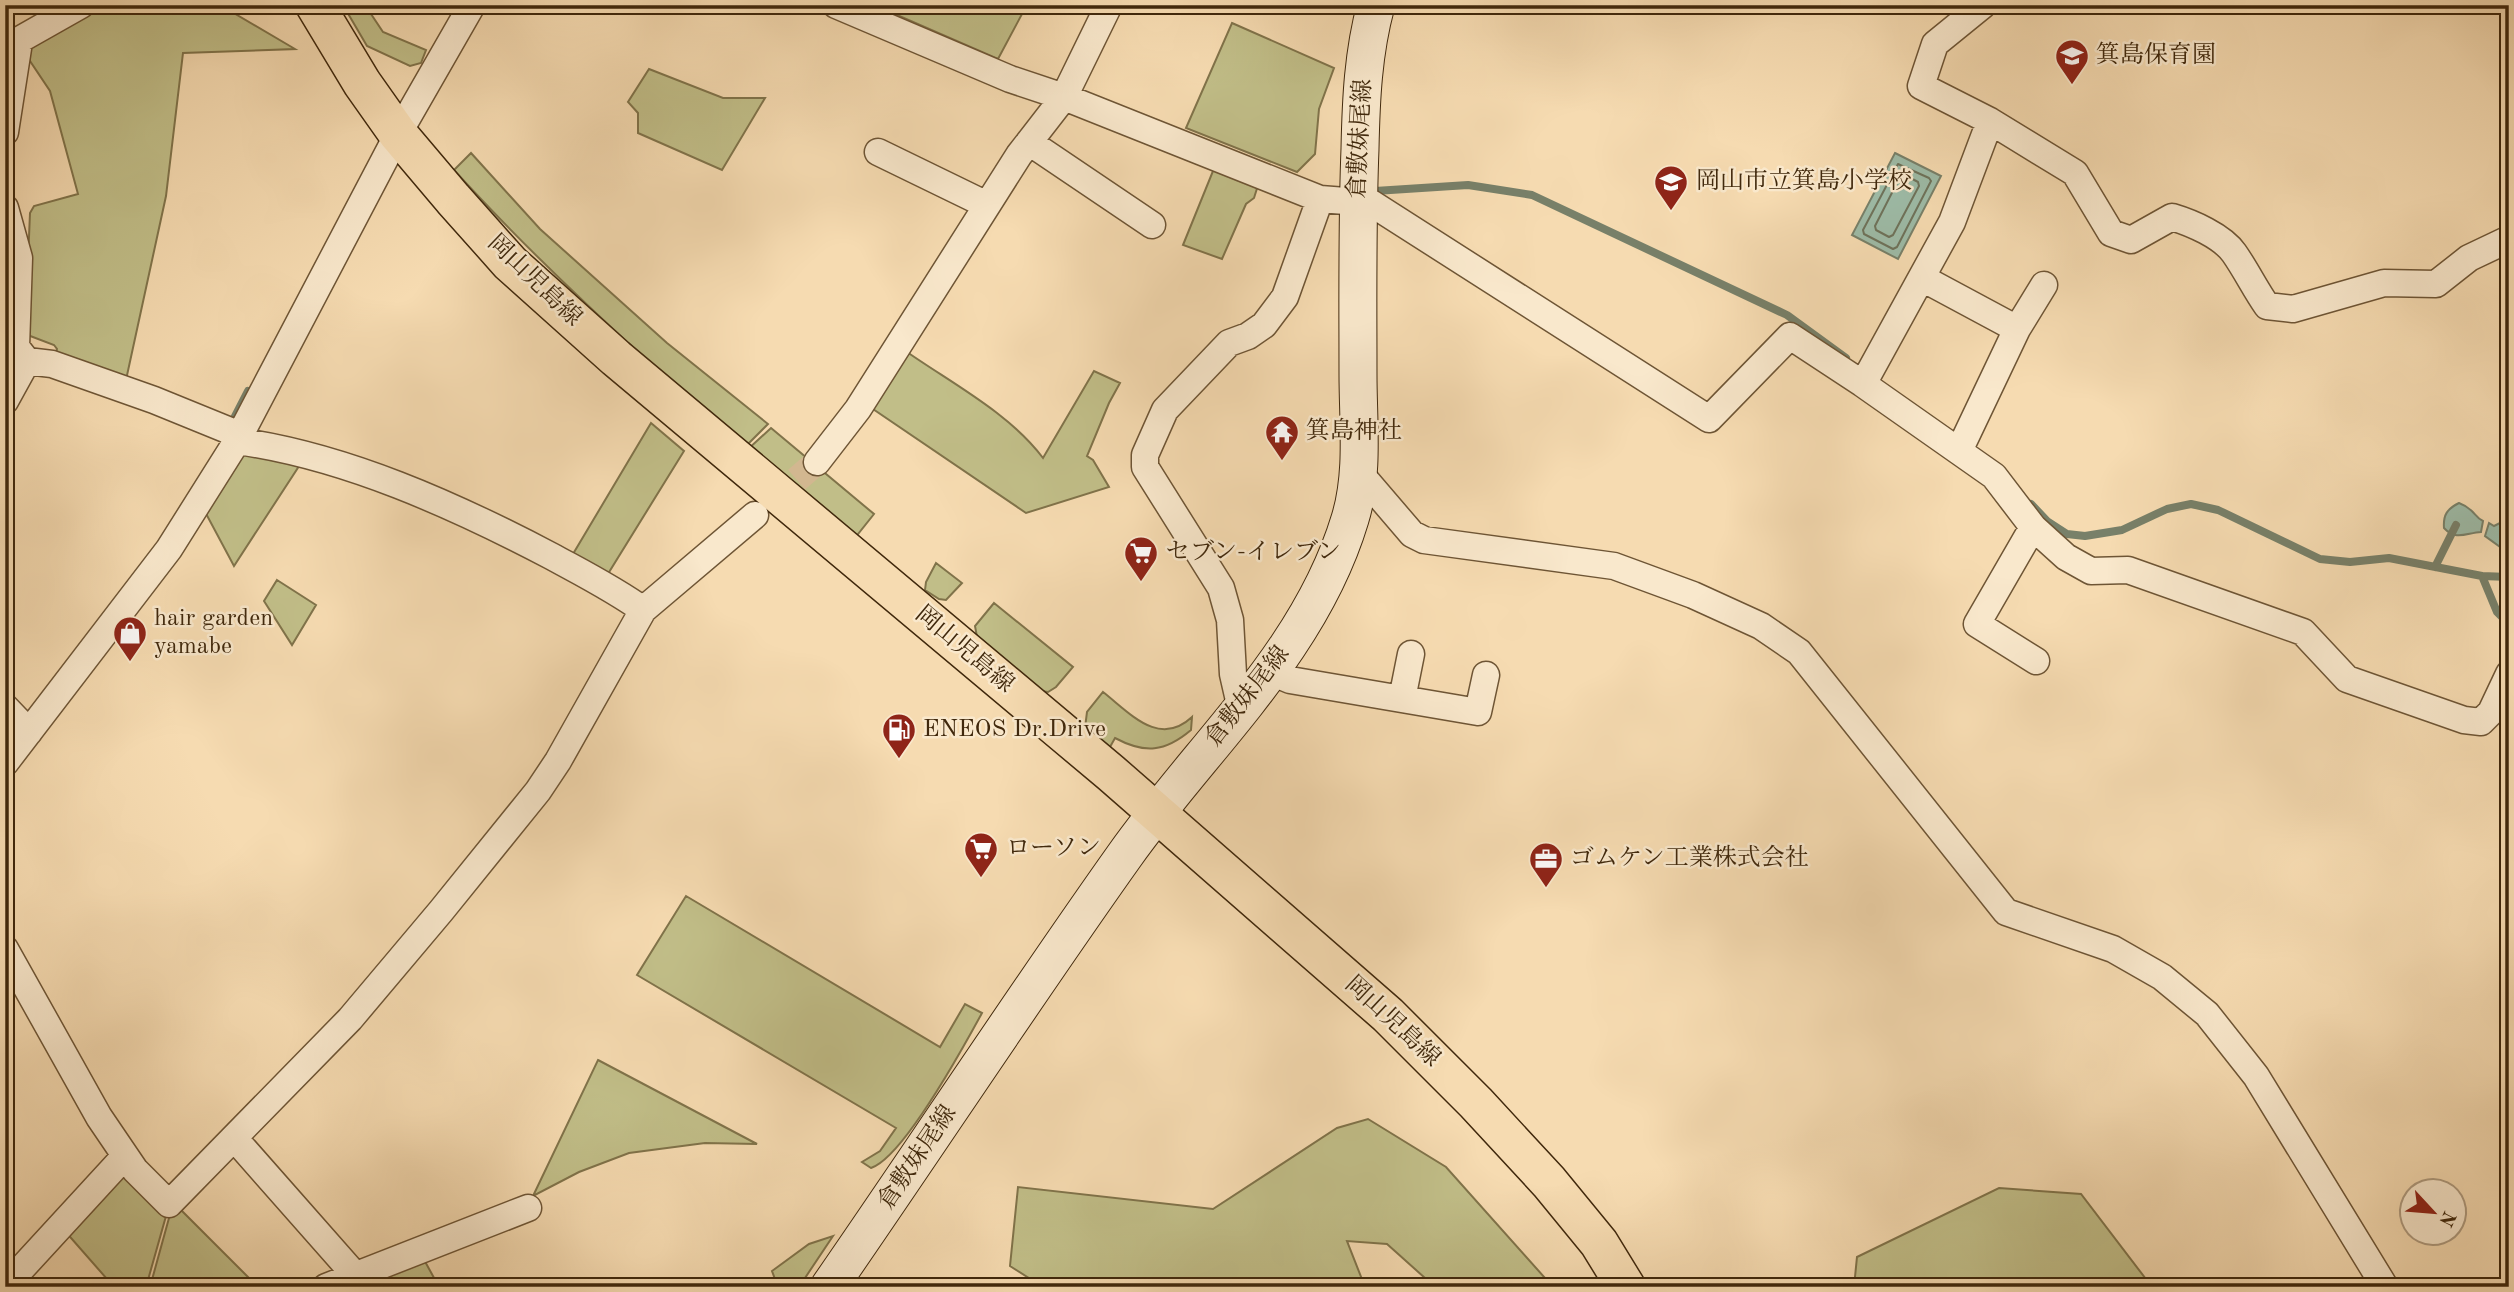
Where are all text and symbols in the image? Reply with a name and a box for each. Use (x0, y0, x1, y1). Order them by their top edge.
school or university icon: 箕島保育園 (2053, 37, 2091, 86)
place label: 箕島保育園 (2096, 41, 2216, 68)
street label: 倉敷妹尾線 (1343, 78, 1376, 200)
school or university icon: 岡山市立箕島小学校 (1652, 163, 1690, 212)
place label: 岡山市立箕島小学校 (1696, 167, 1912, 194)
street label: 岡山児島線 (483, 229, 588, 331)
temple icon: 箕島神社 (1263, 413, 1301, 462)
place label: 箕島神社 (1306, 417, 1402, 444)
supermarket icon: セブン-イレブン (1122, 534, 1160, 583)
place label: セブン-イレブン (1166, 539, 1341, 565)
street label: 岡山児島線 (910, 600, 1020, 698)
place label: hair garden yamabe (154, 607, 273, 659)
shop icon: hair garden yamabe (111, 614, 149, 663)
street label: 倉敷妹尾線 (1199, 640, 1294, 752)
fuel station icon: ENEOS Dr.Drive (880, 711, 918, 760)
place label: ENEOS Dr.Drive (923, 718, 1106, 742)
supermarket icon: ローソン (962, 830, 1000, 879)
place label: ローソン (1006, 837, 1101, 861)
office icon: ゴムケン工業株式会社 (1527, 840, 1565, 889)
place label: ゴムケン工業株式会社 (1570, 844, 1809, 871)
street label: 岡山児島線 (1340, 970, 1446, 1072)
street label: 倉敷妹尾線 (872, 1100, 962, 1214)
north arrow (2398, 1176, 2468, 1246)
text: N (2434, 1208, 2458, 1229)

